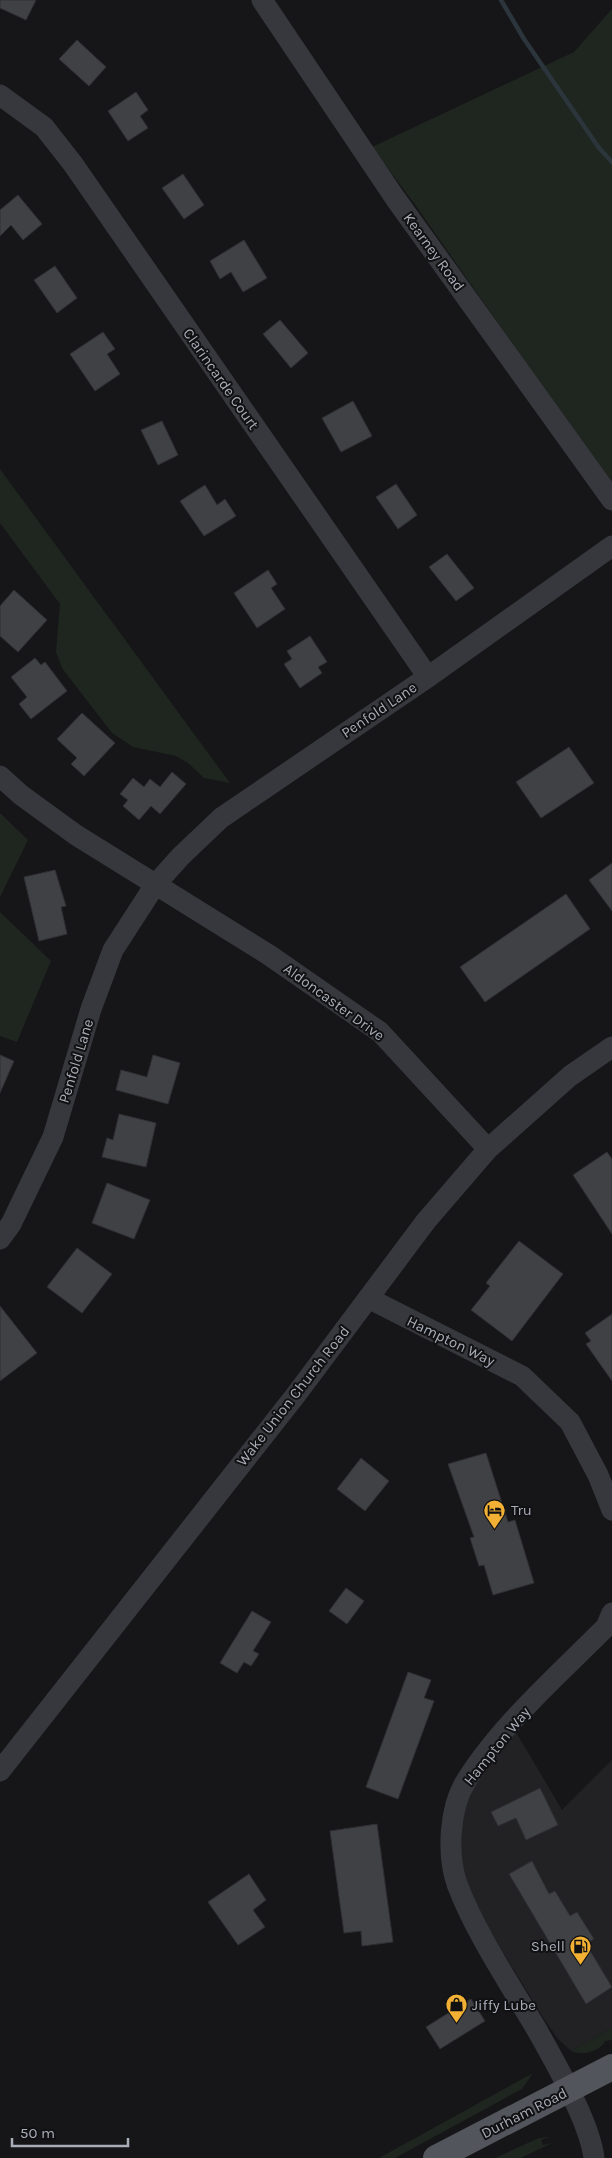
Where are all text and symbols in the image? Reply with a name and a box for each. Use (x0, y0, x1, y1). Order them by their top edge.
street label: Kearney Road (400, 209, 468, 295)
street label: Clarincarde Court (179, 325, 263, 433)
street label: Penfold Lane (338, 678, 420, 742)
street label: Aldoncaster Drive (280, 959, 388, 1045)
street label: Penfold Lane (55, 1017, 97, 1105)
street label: Hampton Way (404, 1312, 498, 1370)
street label: Wake Union Church Road (233, 1322, 353, 1470)
hotel icon: Tru (483, 1498, 507, 1529)
place label: Tru (511, 1501, 532, 1519)
street label: Hampton Way (460, 1703, 534, 1789)
fuel station icon: Shell (569, 1934, 593, 1965)
place label: Shell (531, 1937, 565, 1955)
shop icon: Jiffy Lube (444, 1993, 468, 2024)
place label: Jiffy Lube (472, 1996, 536, 2014)
street label: Durham Road (478, 2084, 570, 2142)
scale bar (12, 2116, 129, 2148)
text: 50 m (20, 2124, 55, 2142)

